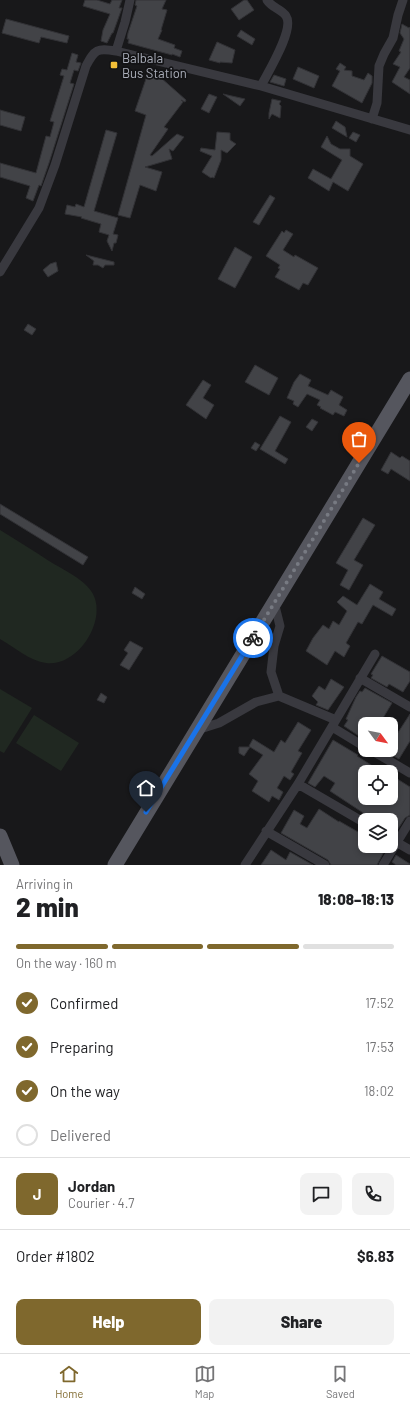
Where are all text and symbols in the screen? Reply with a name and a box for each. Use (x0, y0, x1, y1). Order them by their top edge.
place label: Balbala Bus Station (122, 50, 187, 81)
marker: Balbala Bus Station (109, 60, 119, 70)
pin (342, 422, 376, 463)
icon: bag (348, 428, 370, 450)
courier (233, 618, 273, 658)
icon: bike (242, 627, 264, 649)
north arrow (358, 717, 398, 757)
map controls (358, 717, 398, 853)
button: locate (358, 765, 398, 805)
pin (129, 771, 163, 812)
icon: home (135, 777, 157, 799)
button: layers (358, 813, 398, 853)
text: Arriving in (16, 876, 73, 892)
text: 18:08–18:13 (318, 890, 394, 908)
text: 2 min (16, 891, 79, 922)
text: On the way · 160 m (16, 955, 117, 971)
icon: check (16, 992, 38, 1014)
text: Confirmed (50, 994, 118, 1012)
text: 17:52 (365, 995, 394, 1011)
icon: check (16, 1036, 38, 1058)
text: Preparing (50, 1038, 114, 1056)
text: 17:53 (366, 1039, 394, 1055)
icon: check (16, 1080, 38, 1102)
text: On the way (50, 1082, 120, 1100)
text: 18:02 (364, 1083, 394, 1099)
text: Delivered (50, 1126, 111, 1144)
button: chat (300, 1173, 342, 1215)
button: phone (352, 1173, 394, 1215)
text: Jordan (68, 1177, 115, 1195)
text: J (33, 1185, 41, 1203)
text: Courier · 4.7 (68, 1195, 135, 1211)
text: Order #1802 (16, 1247, 95, 1265)
text: $6.83 (357, 1247, 394, 1265)
button: Help (16, 1299, 201, 1345)
button: Share (209, 1299, 394, 1345)
tab: Home (55, 1363, 83, 1400)
tab: Map (194, 1363, 216, 1400)
tab: Saved (326, 1363, 355, 1400)

